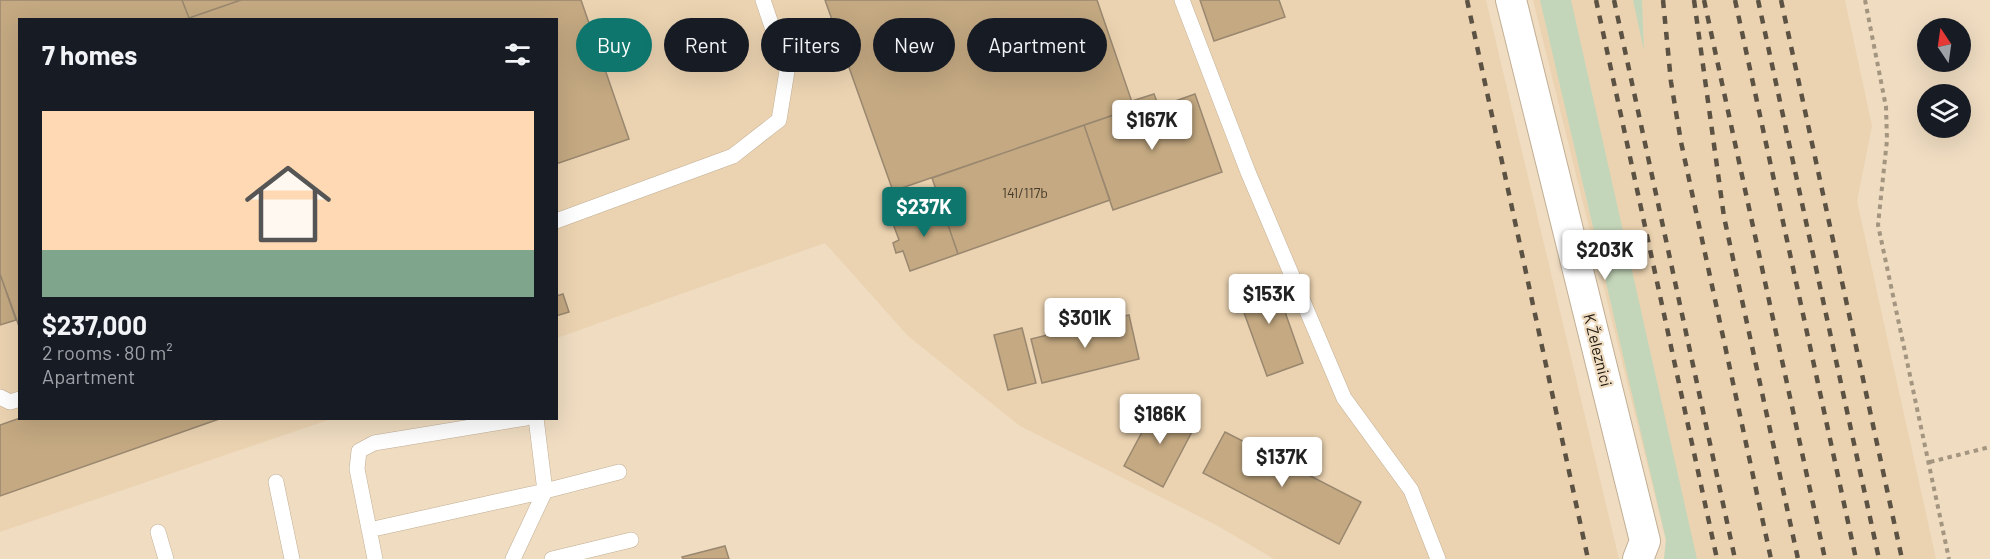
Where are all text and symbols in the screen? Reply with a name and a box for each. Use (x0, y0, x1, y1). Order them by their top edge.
chip: Buy (576, 18, 652, 72)
chip: Rent (664, 18, 749, 72)
chip: Filters (761, 18, 861, 72)
chip: New (873, 18, 955, 72)
chip: Apartment (967, 18, 1107, 72)
north arrow (1917, 18, 1971, 72)
map controls (1917, 18, 1971, 138)
icon: filters (501, 38, 534, 71)
text: 7 homes (42, 39, 137, 70)
button: layers (1917, 84, 1971, 138)
pin: $167K (1110, 100, 1194, 151)
text: $167K (1126, 107, 1178, 131)
icon: home (234, 150, 342, 258)
house number: 141/117b (1002, 184, 1048, 201)
pin: $237K (882, 187, 966, 238)
text: $237K (896, 194, 952, 218)
pin: $203K (1563, 230, 1647, 281)
text: $203K (1576, 237, 1634, 261)
pin: $153K (1227, 274, 1311, 325)
text: $153K (1243, 281, 1295, 305)
pin: $301K (1043, 298, 1127, 349)
text: $301K (1058, 305, 1112, 329)
text: $237,000 (42, 309, 147, 340)
street label: K Železnici (1580, 311, 1617, 388)
text: 2 rooms · 80 m² (42, 340, 173, 364)
text: Apartment (42, 364, 135, 388)
pin: $186K (1118, 394, 1202, 445)
text: $186K (1134, 401, 1186, 425)
pin: $137K (1240, 437, 1324, 488)
text: $137K (1256, 444, 1308, 468)

